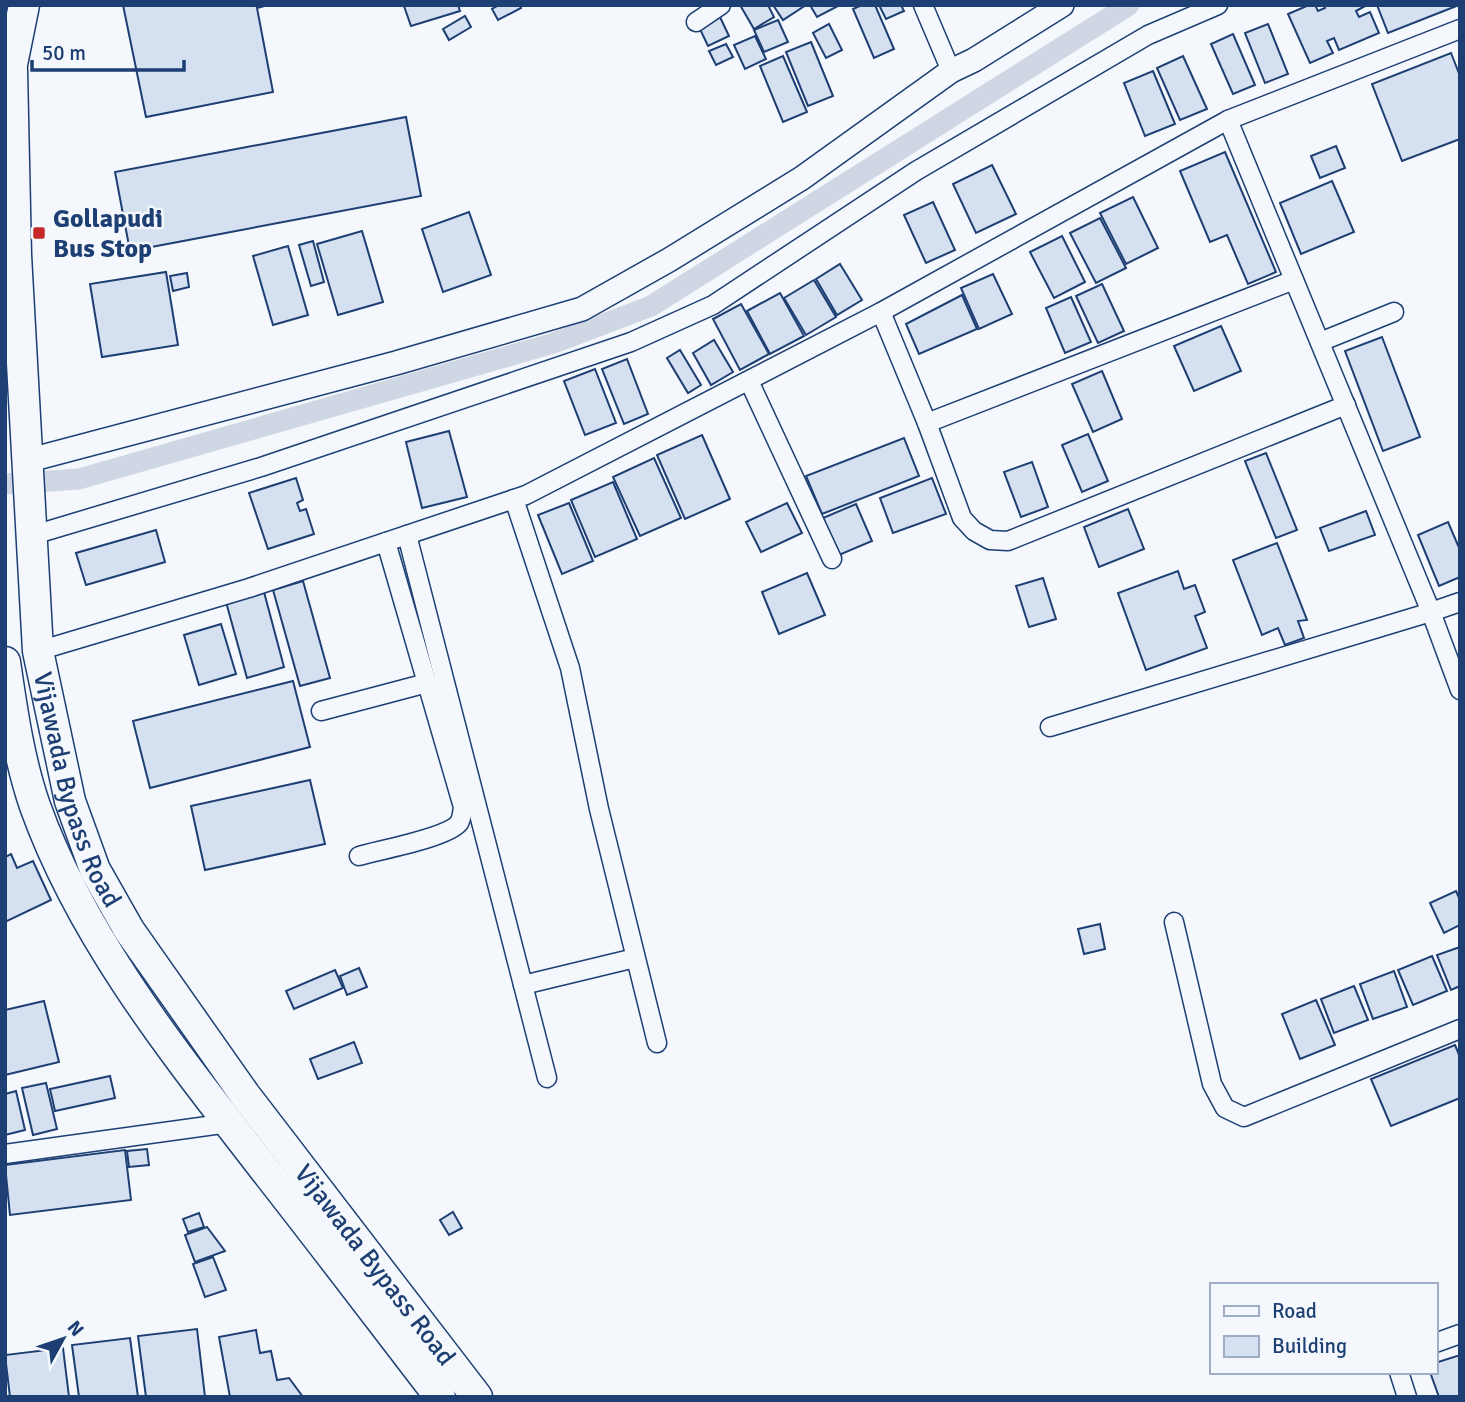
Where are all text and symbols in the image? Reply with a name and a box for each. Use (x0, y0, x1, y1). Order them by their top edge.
scale bar (32, 28, 184, 72)
text: 50 m (42, 40, 86, 66)
place label: Gollapudi Bus Stop (53, 203, 163, 265)
marker: Gollapudi Bus Stop (31, 225, 47, 241)
street label: Vijawada Bypass Road (26, 669, 128, 913)
street label: Vijawada Bypass Road (287, 1158, 462, 1372)
legend (1210, 1283, 1437, 1374)
text: Road (1272, 1298, 1317, 1324)
north arrow (28, 1304, 98, 1374)
text: N (62, 1316, 89, 1341)
text: Building (1272, 1333, 1347, 1359)

